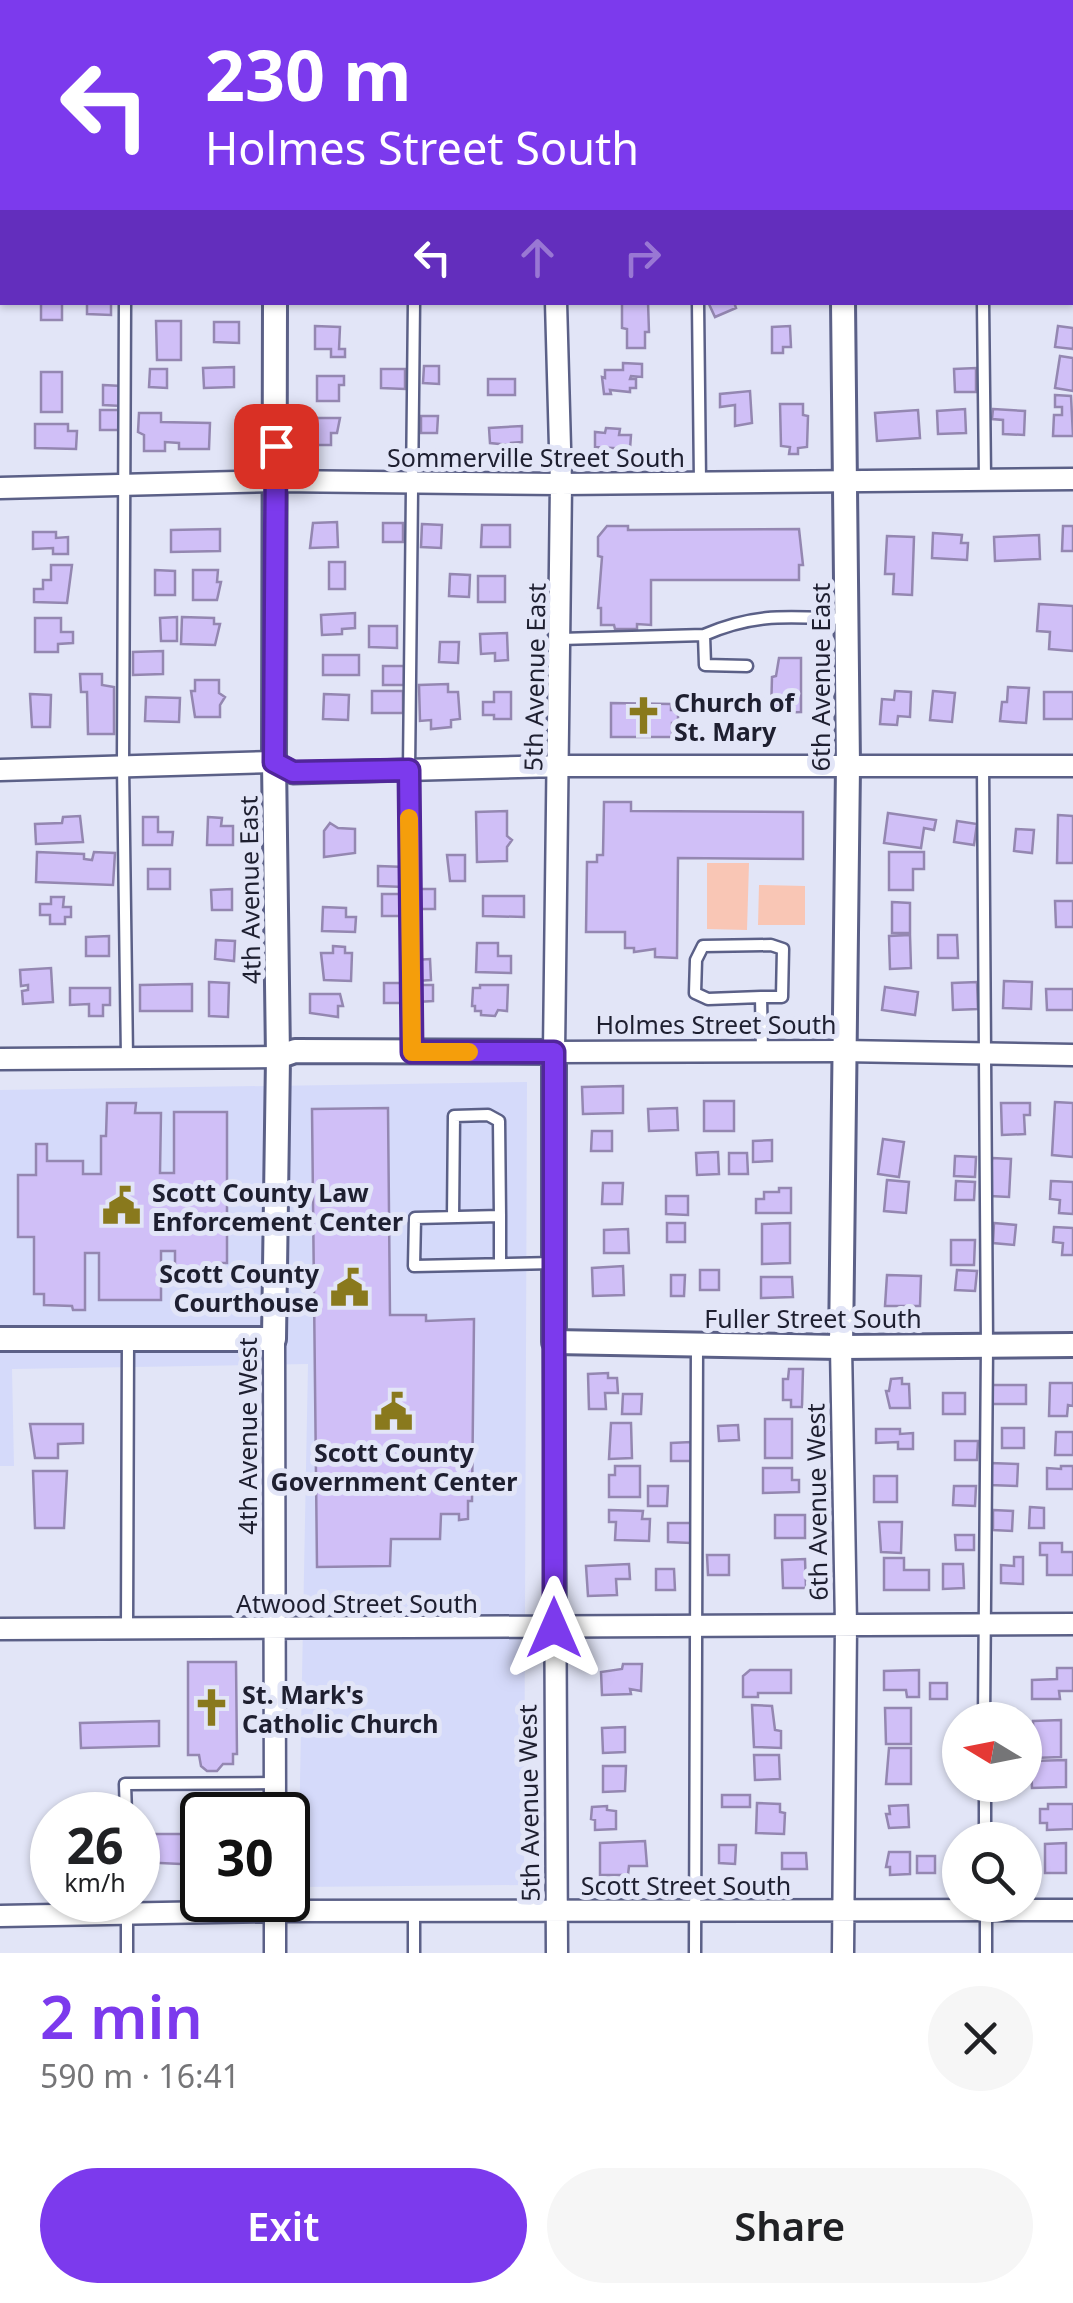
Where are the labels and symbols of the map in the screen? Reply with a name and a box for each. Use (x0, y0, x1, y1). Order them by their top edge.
pin (234, 404, 319, 489)
street label: Sommerville Street South (387, 440, 685, 474)
street label: 5th Avenue East (515, 582, 553, 772)
street label: 6th Avenue East (803, 583, 837, 771)
place label: Church of St. Mary (674, 685, 796, 748)
church icon: Church of St. Mary (623, 695, 665, 737)
street label: 4th Avenue East (230, 795, 268, 985)
street label: Holmes Street South (595, 1007, 837, 1041)
place label: Scott County Law Enforcement Center (152, 1175, 403, 1238)
public building icon: Scott County Law Enforcement Center (101, 1185, 143, 1227)
place label: Scott County Courthouse (159, 1256, 320, 1319)
public building icon: Scott County Courthouse (328, 1266, 370, 1308)
street label: Fuller Street South (704, 1301, 922, 1335)
street label: 4th Avenue West (230, 1337, 264, 1535)
public building icon: Scott County Government Center (373, 1390, 415, 1432)
street label: 6th Avenue West (797, 1403, 835, 1601)
place label: Scott County Government Center (271, 1435, 517, 1498)
position arrow (502, 1576, 606, 1680)
street label: Atwood Street South (236, 1586, 478, 1620)
place label: St. Mark's Catholic Church (242, 1677, 438, 1740)
church icon: St. Mark's Catholic Church (191, 1687, 233, 1729)
north arrow (942, 1702, 1042, 1802)
street label: 5th Avenue West (509, 1704, 547, 1902)
speed limit sign: 30 (180, 1792, 310, 1922)
street label: Scott Street South (581, 1868, 791, 1902)

